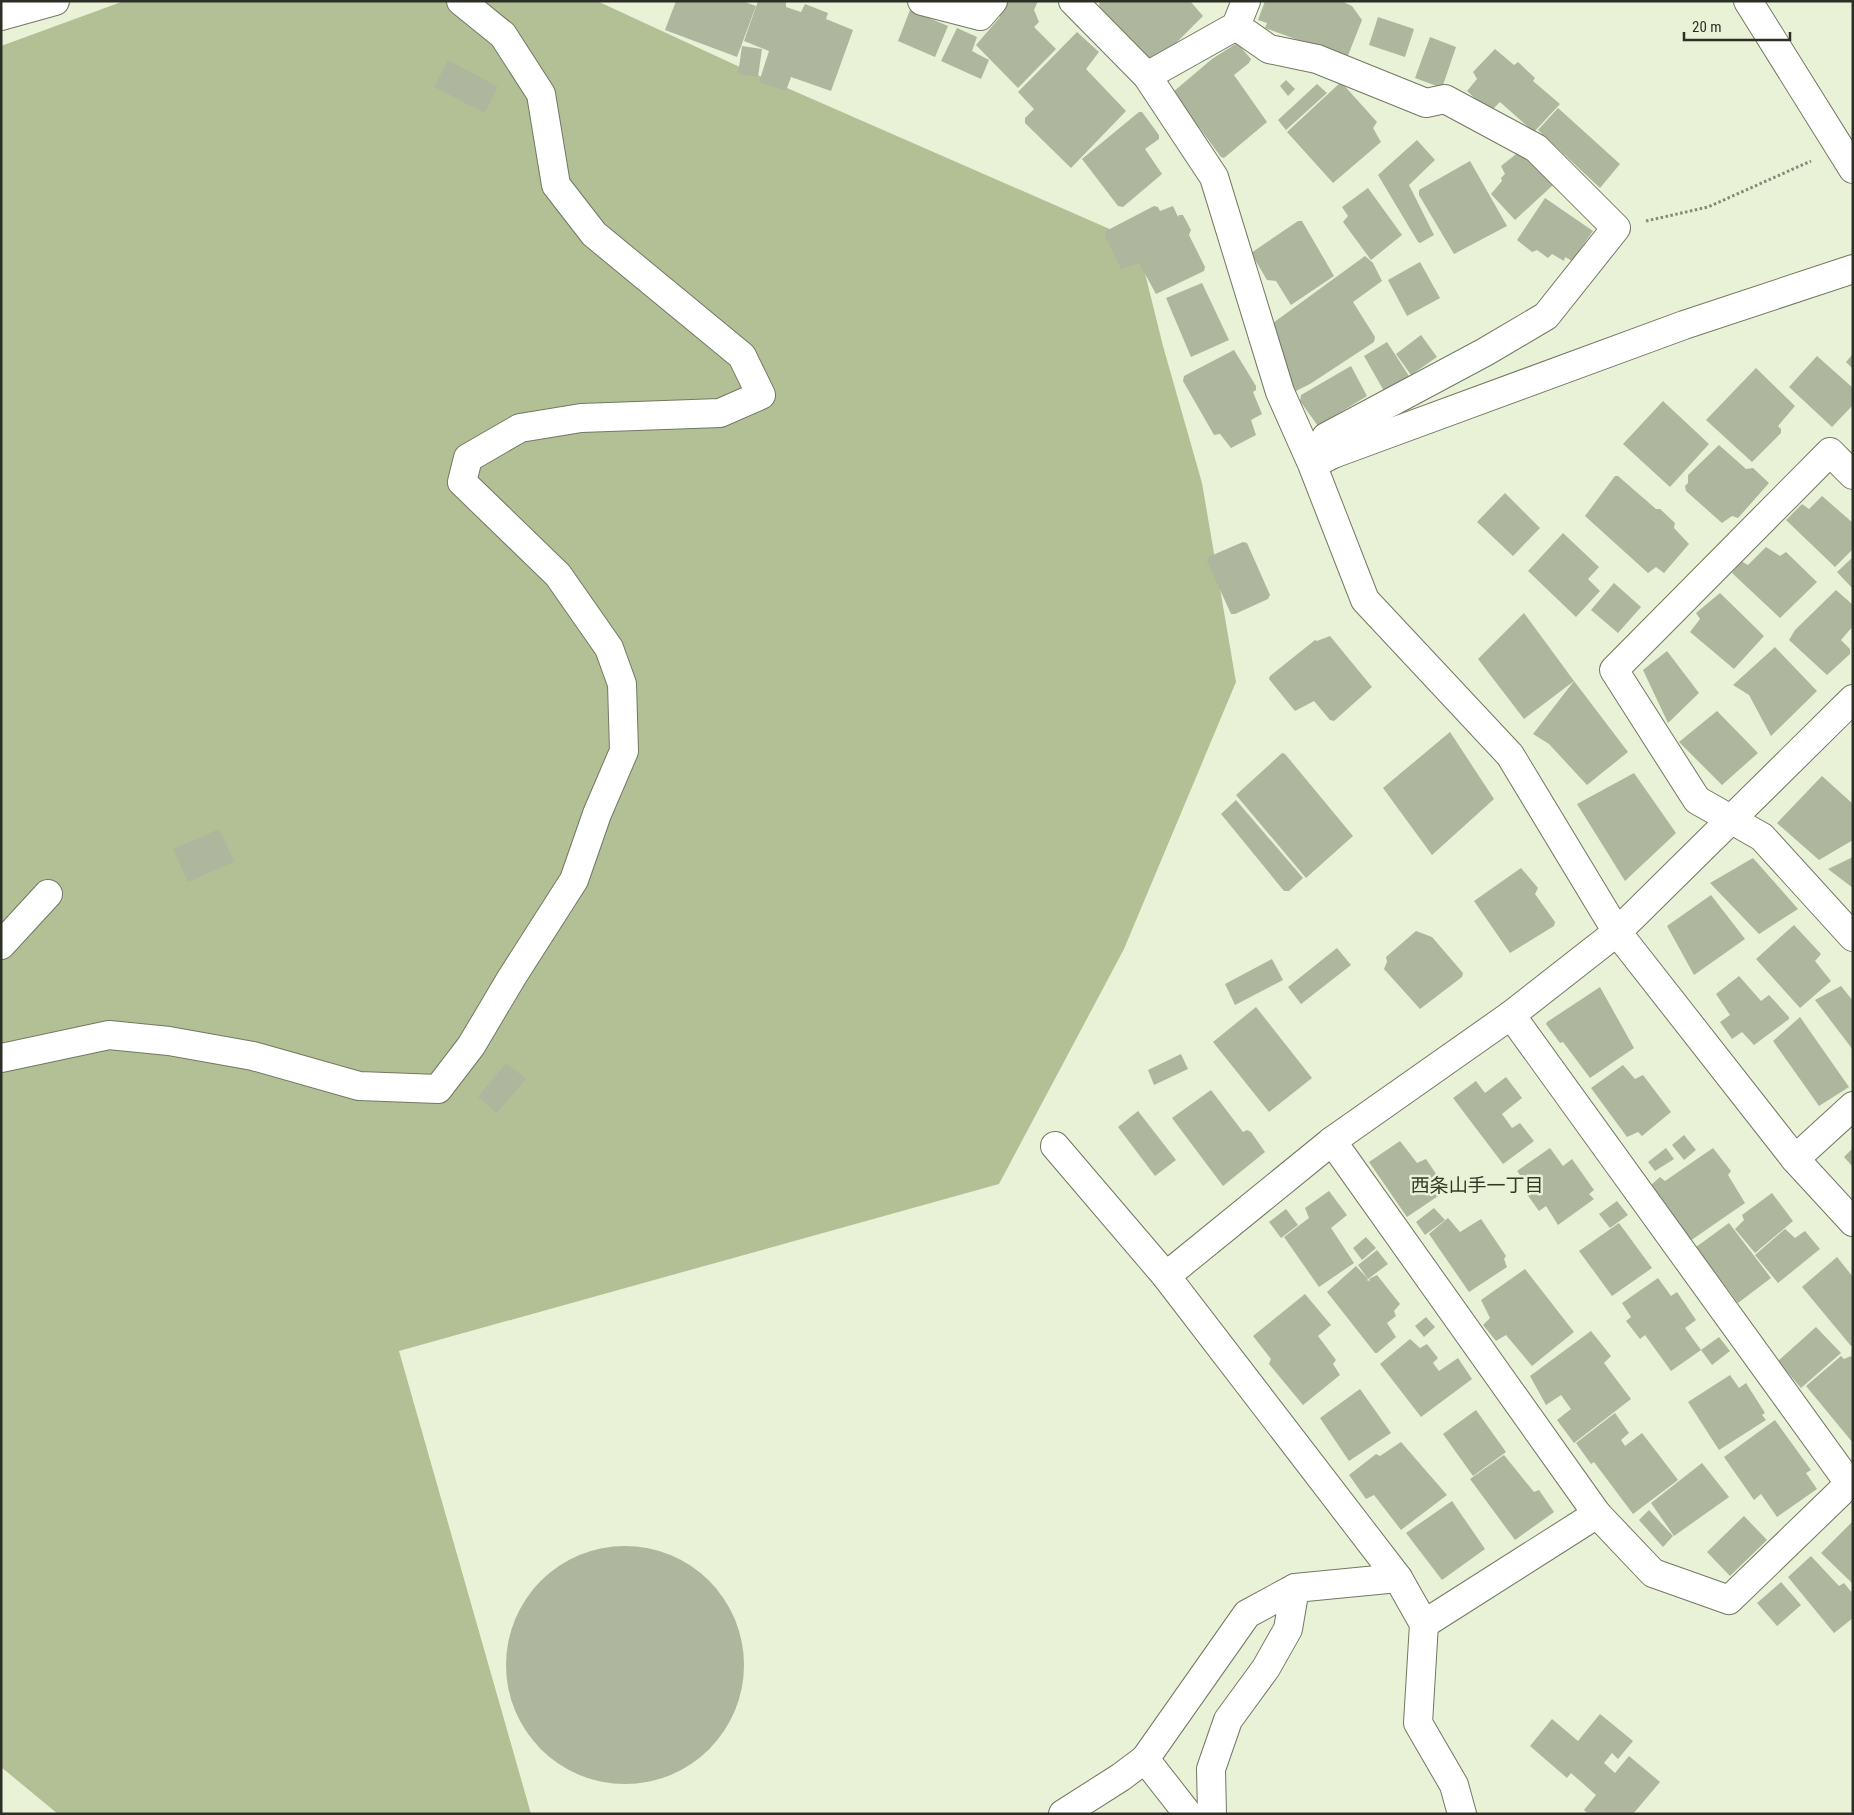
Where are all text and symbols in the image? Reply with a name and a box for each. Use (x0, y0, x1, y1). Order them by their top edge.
scale bar (1684, 10, 1790, 42)
text: 20 m (1692, 18, 1722, 36)
district label: 西条山手一丁目 (1410, 1174, 1544, 1197)

